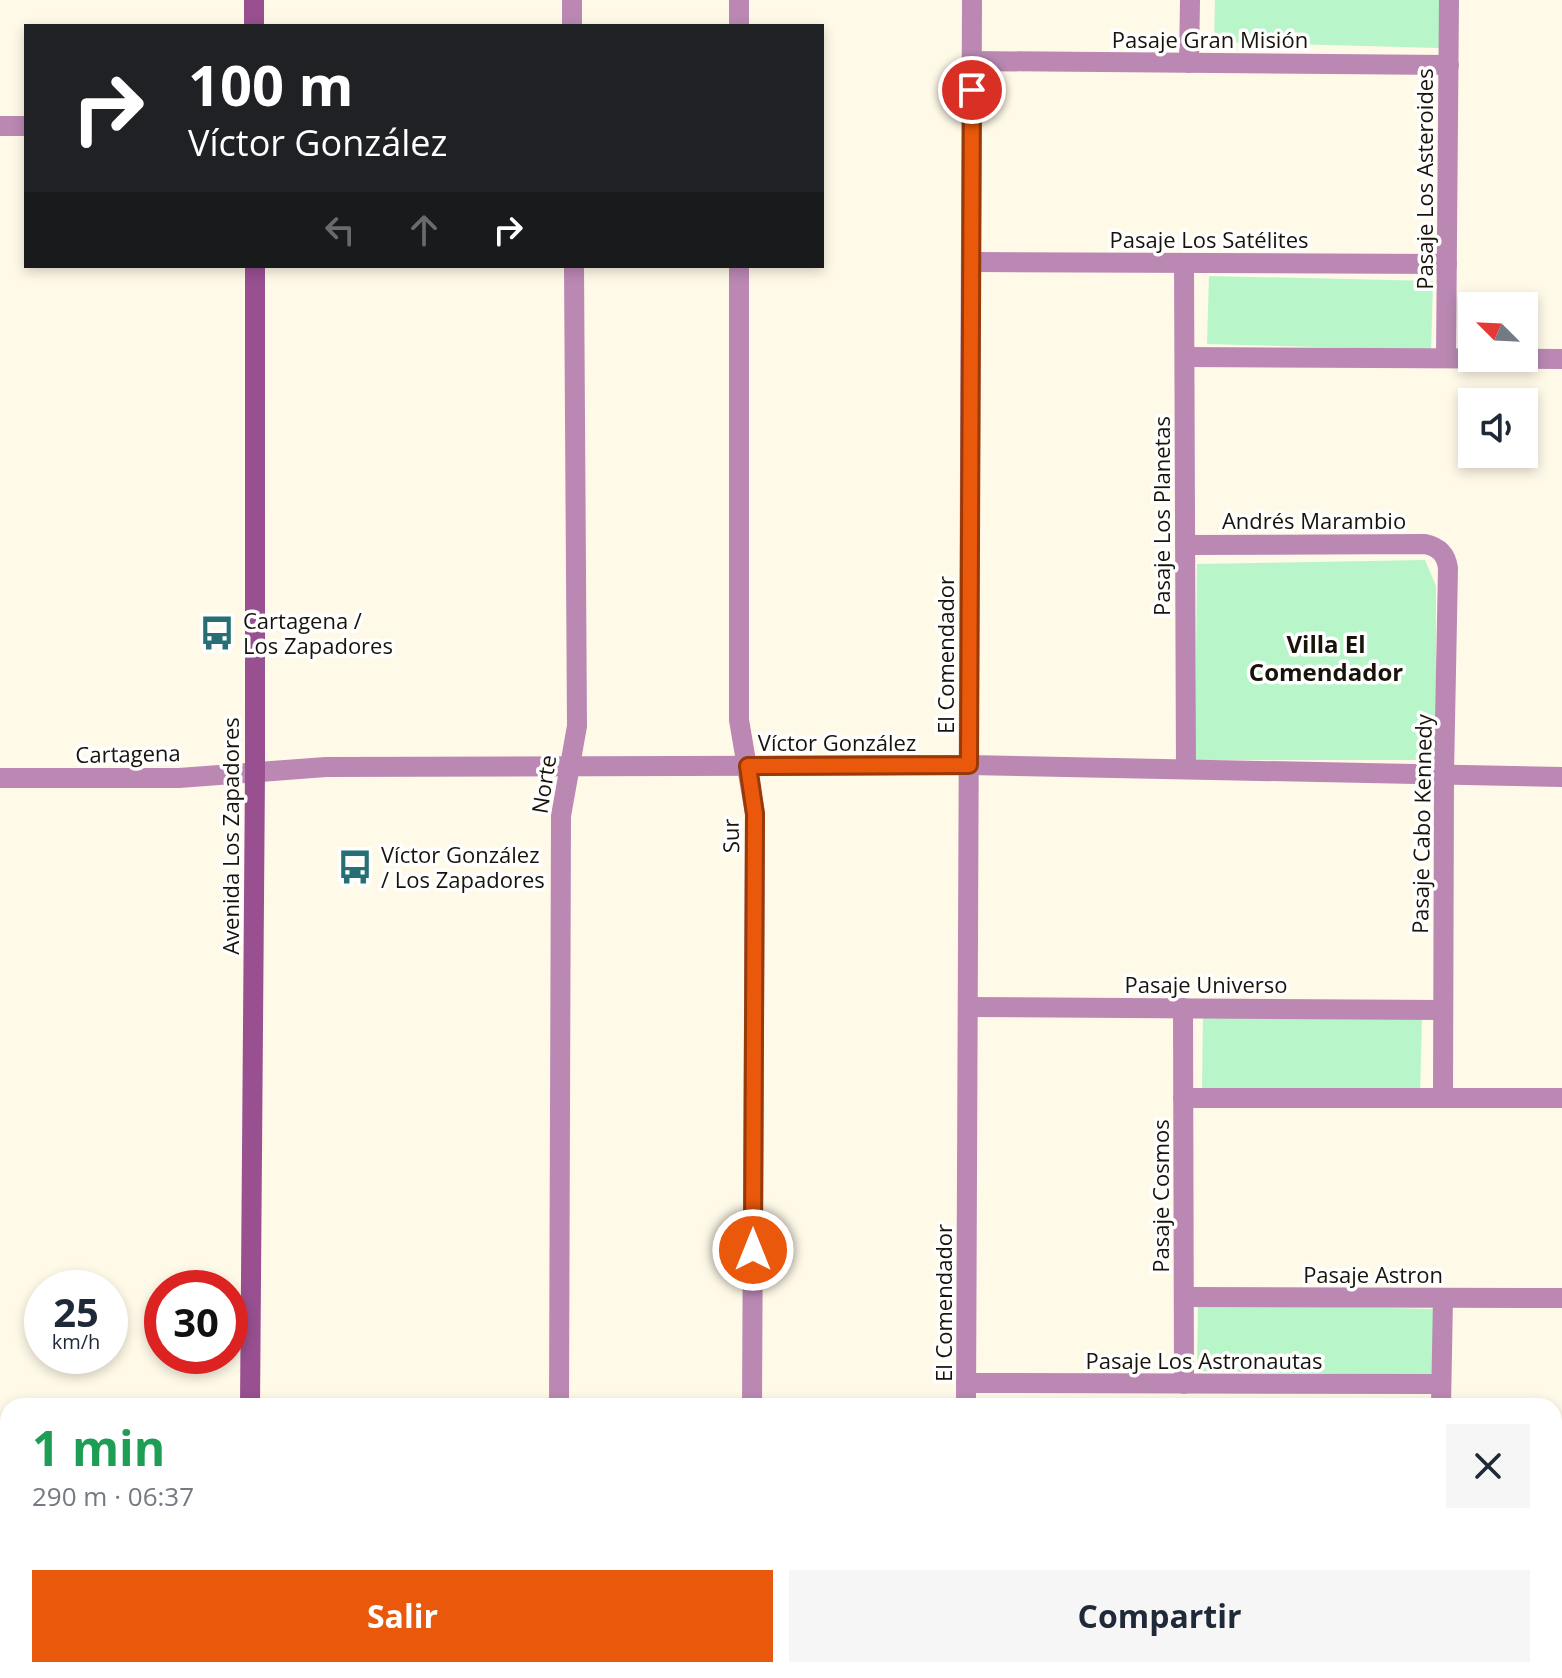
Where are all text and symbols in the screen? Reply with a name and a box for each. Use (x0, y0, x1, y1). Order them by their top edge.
street label: Pasaje Gran Misión (1112, 24, 1308, 54)
text: 100 m (188, 46, 354, 122)
icon: right (56, 56, 160, 160)
pin (938, 56, 1006, 124)
icon: arrive (950, 68, 994, 112)
street label: Pasaje Los Asteroides (1409, 68, 1439, 290)
text: Víctor González (188, 118, 447, 167)
icon: left (318, 208, 362, 252)
icon: ahead (402, 208, 446, 252)
icon: right (486, 208, 530, 252)
street label: Pasaje Los Satélites (1110, 224, 1308, 254)
north arrow (1458, 292, 1538, 372)
map controls (1458, 292, 1538, 468)
button: sound (1458, 388, 1538, 468)
street label: Pasaje Los Planetas (1146, 416, 1176, 616)
street label: Andrés Marambio (1222, 505, 1406, 535)
street label: El Comendador (930, 576, 960, 734)
place label: Cartagena / Los Zapadores (243, 605, 393, 660)
bus stop icon: Cartagena / Los Zapadores (198, 614, 236, 652)
district label: Villa El Comendador (1249, 627, 1403, 688)
street label: Pasaje Cabo Kennedy (1404, 713, 1438, 934)
street label: Avenida Los Zapadores (215, 717, 245, 955)
street label: Víctor González (758, 727, 916, 757)
street label: Cartagena (75, 737, 181, 769)
street label: Norte (524, 753, 562, 815)
street label: Sur (715, 818, 745, 854)
place label: Víctor González / Los Zapadores (381, 839, 545, 894)
bus stop icon: Víctor González / Los Zapadores (336, 848, 374, 886)
street label: Pasaje Universo (1125, 969, 1287, 999)
street label: Pasaje Cosmos (1145, 1119, 1175, 1273)
position arrow (711, 1208, 795, 1292)
street label: El Comendador (928, 1224, 958, 1382)
street label: Pasaje Astron (1303, 1259, 1443, 1289)
speed limit sign: 30 (144, 1270, 248, 1374)
text: 25 (53, 1284, 99, 1339)
text: km/h (52, 1328, 100, 1355)
street label: Pasaje Los Astronautas (1086, 1345, 1322, 1375)
text: 1 min (32, 1415, 165, 1480)
button: close (1446, 1424, 1530, 1508)
text: 290 m · 06:37 (32, 1478, 194, 1514)
button: Salir (32, 1570, 773, 1662)
button: Compartir (789, 1570, 1530, 1662)

